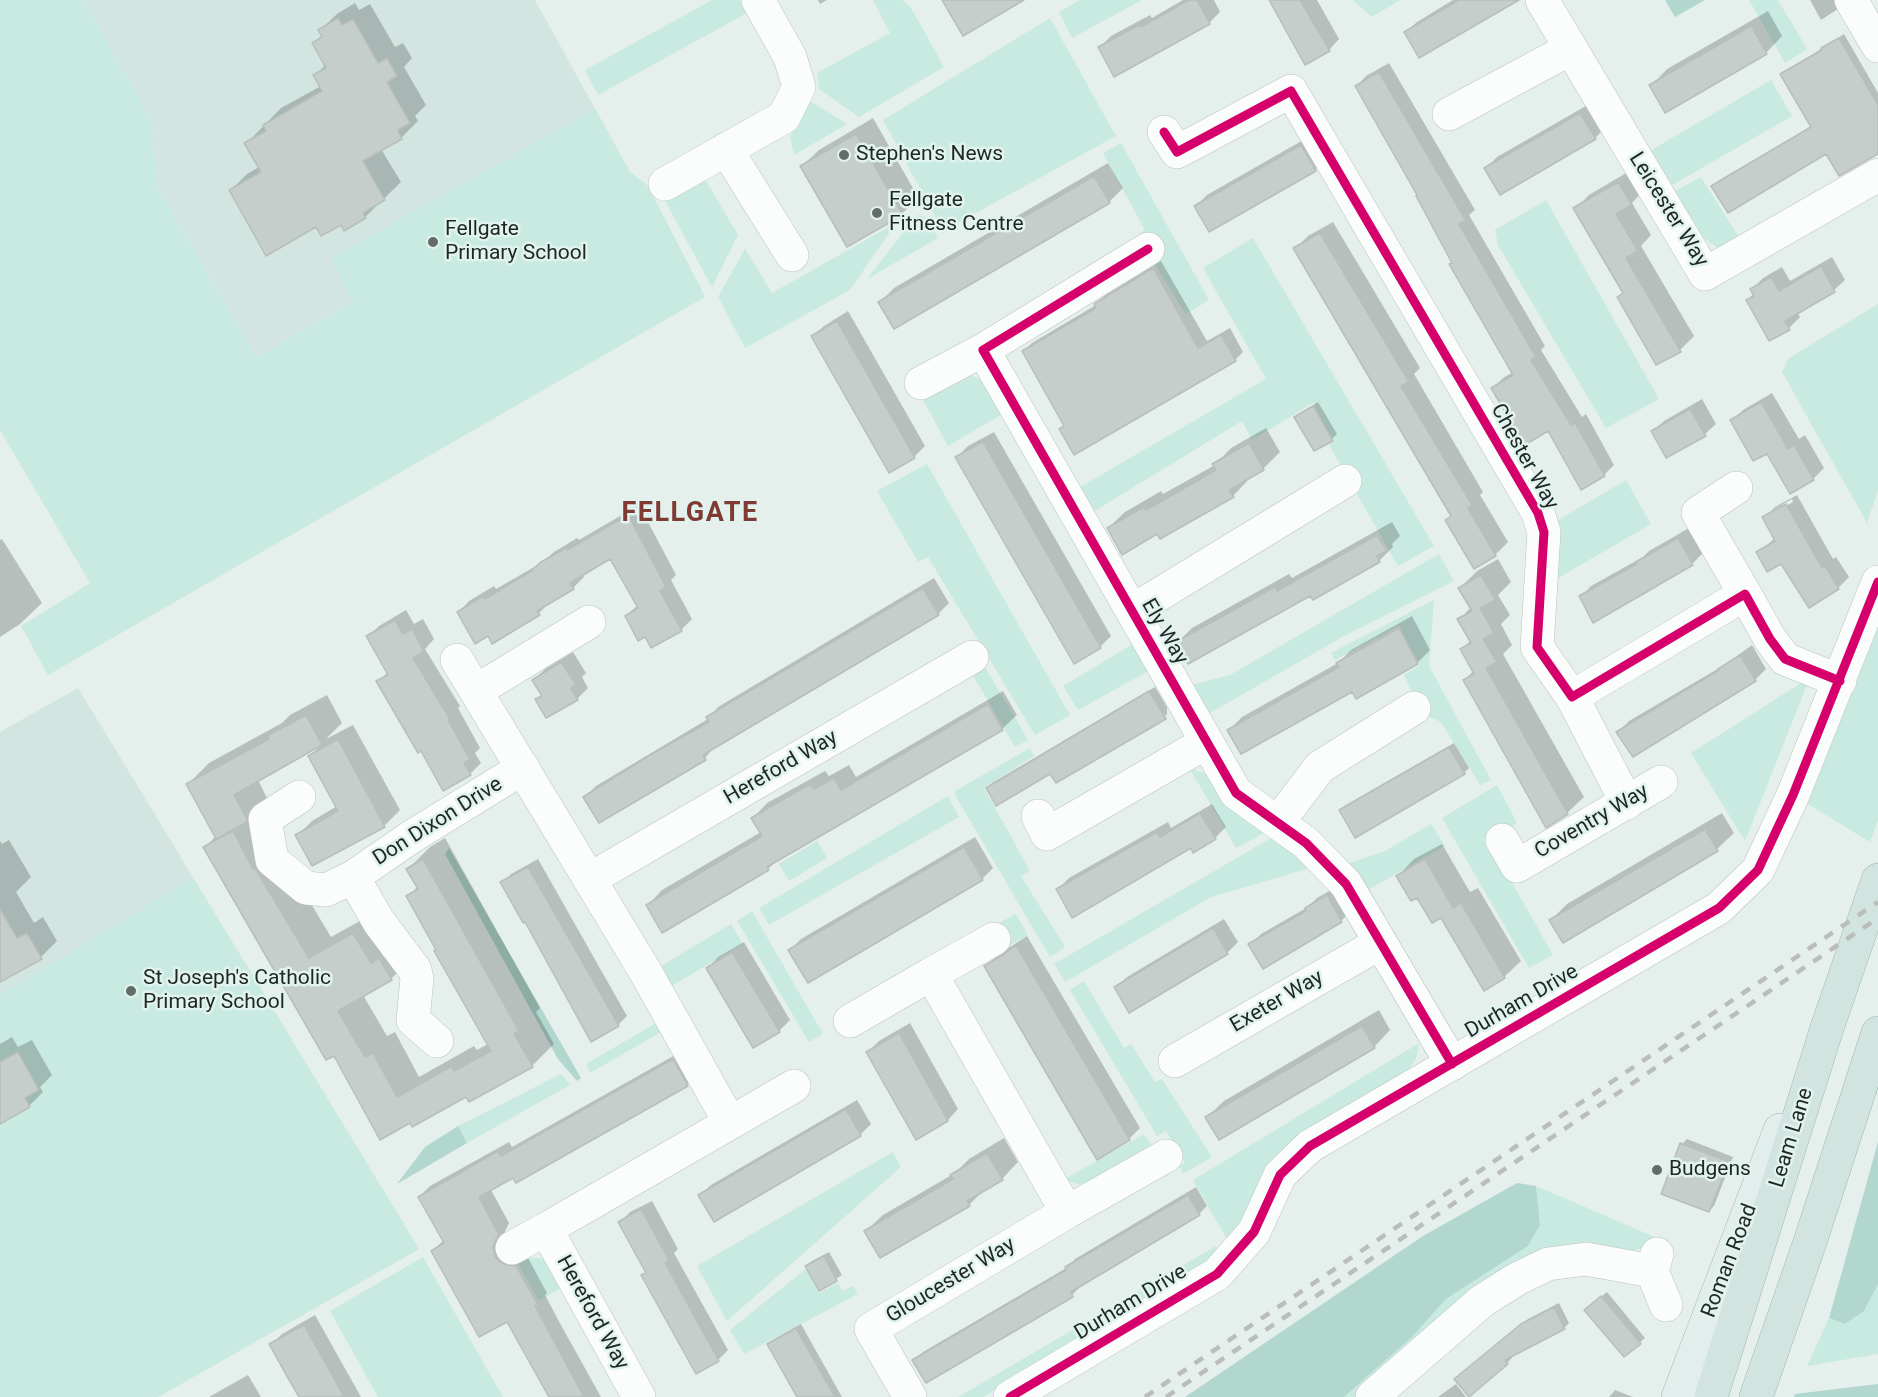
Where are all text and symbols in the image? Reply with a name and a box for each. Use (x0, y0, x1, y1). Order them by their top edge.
place label: Stephen's News (856, 142, 1003, 168)
marker: Stephen's News (837, 148, 851, 162)
street label: Leicester Way (1623, 148, 1713, 272)
place label: Fellgate Fitness Centre (889, 188, 1024, 238)
marker: Fellgate Fitness Centre (870, 206, 884, 220)
place label: Fellgate Primary School (445, 217, 587, 267)
marker: Fellgate Primary School (426, 235, 440, 249)
street label: Chester Way (1485, 400, 1563, 514)
district label: FELLGATE (621, 498, 759, 530)
street label: Ely Way (1135, 595, 1193, 669)
street label: Hereford Way (720, 725, 842, 811)
street label: Don Dixon Drive (369, 772, 507, 872)
street label: Coventry Way (1531, 779, 1653, 865)
street label: Durham Drive (1461, 960, 1583, 1044)
street label: Exeter Way (1226, 965, 1328, 1039)
place label: St Joseph's Catholic Primary School (143, 966, 331, 1016)
marker: St Joseph's Catholic Primary School (124, 984, 138, 998)
street label: Leam Lane (1765, 1085, 1819, 1191)
place label: Budgens (1669, 1157, 1751, 1183)
marker: Budgens (1650, 1163, 1664, 1177)
street label: Roman Road (1697, 1201, 1763, 1321)
street label: Gloucester Way (882, 1233, 1020, 1329)
street label: Hereford Way (550, 1251, 634, 1375)
street label: Durham Drive (1070, 1260, 1192, 1346)

